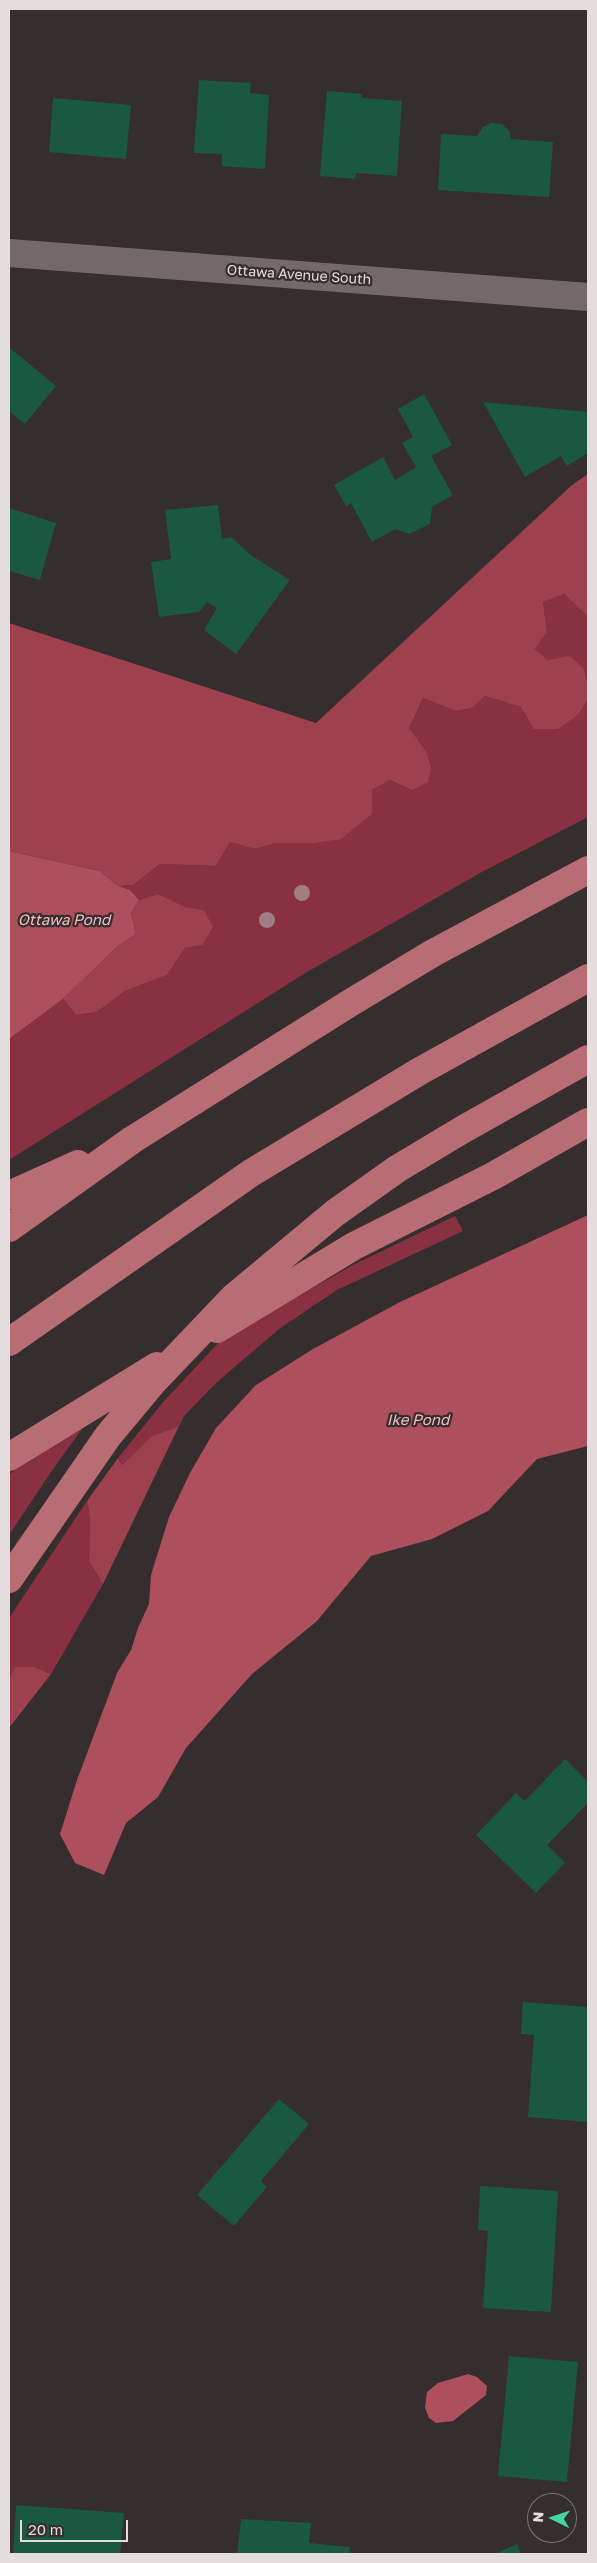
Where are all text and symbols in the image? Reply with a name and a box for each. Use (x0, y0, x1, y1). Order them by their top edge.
street label: Ottawa Avenue South (226, 262, 372, 288)
water label: Ottawa Pond (18, 911, 110, 929)
water label: Ike Pond (387, 1411, 449, 1429)
north arrow (527, 2493, 577, 2543)
scale bar (22, 2510, 130, 2542)
text: N (529, 2511, 546, 2523)
text: 20 m (28, 2520, 63, 2538)

